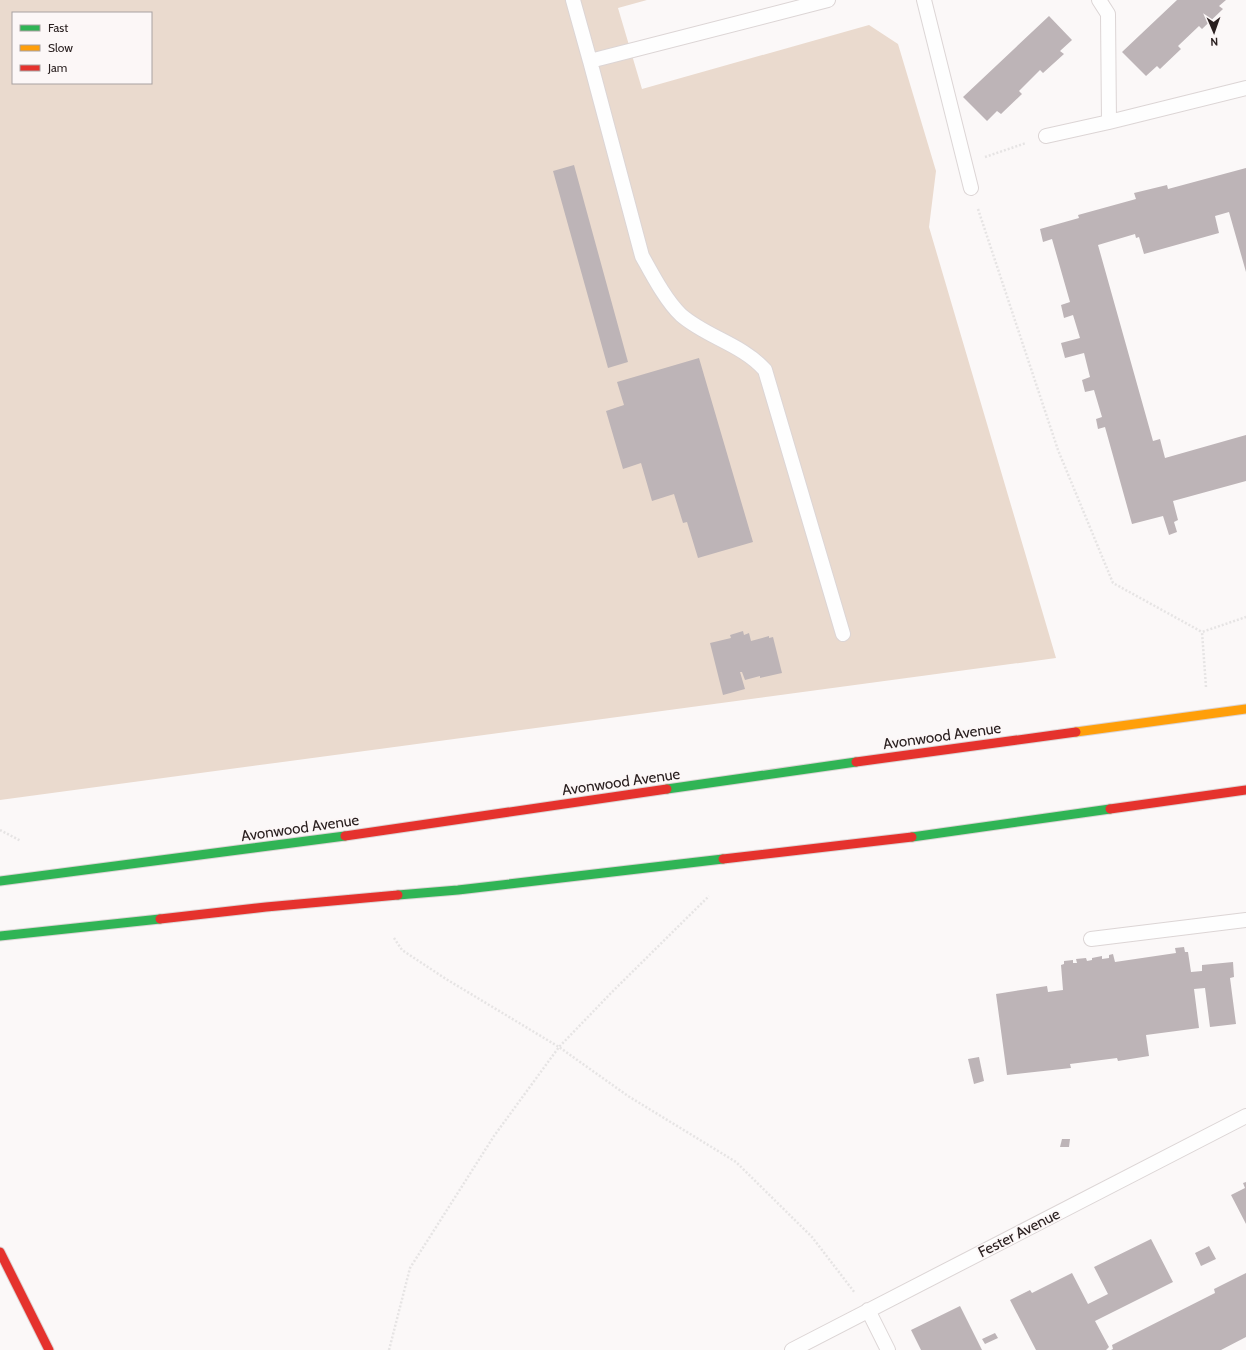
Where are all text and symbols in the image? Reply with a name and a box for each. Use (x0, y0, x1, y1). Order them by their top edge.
legend (12, 12, 152, 84)
north arrow (1194, 12, 1234, 52)
text: Fast (48, 20, 68, 35)
text: N (1210, 35, 1218, 49)
text: Slow (48, 40, 73, 55)
text: Jam (47, 60, 67, 75)
street label: Avonwood Avenue (882, 719, 1003, 753)
street label: Avonwood Avenue (561, 765, 682, 799)
street label: Avonwood Avenue (240, 811, 361, 845)
street label: Fester Avenue (975, 1205, 1063, 1261)

